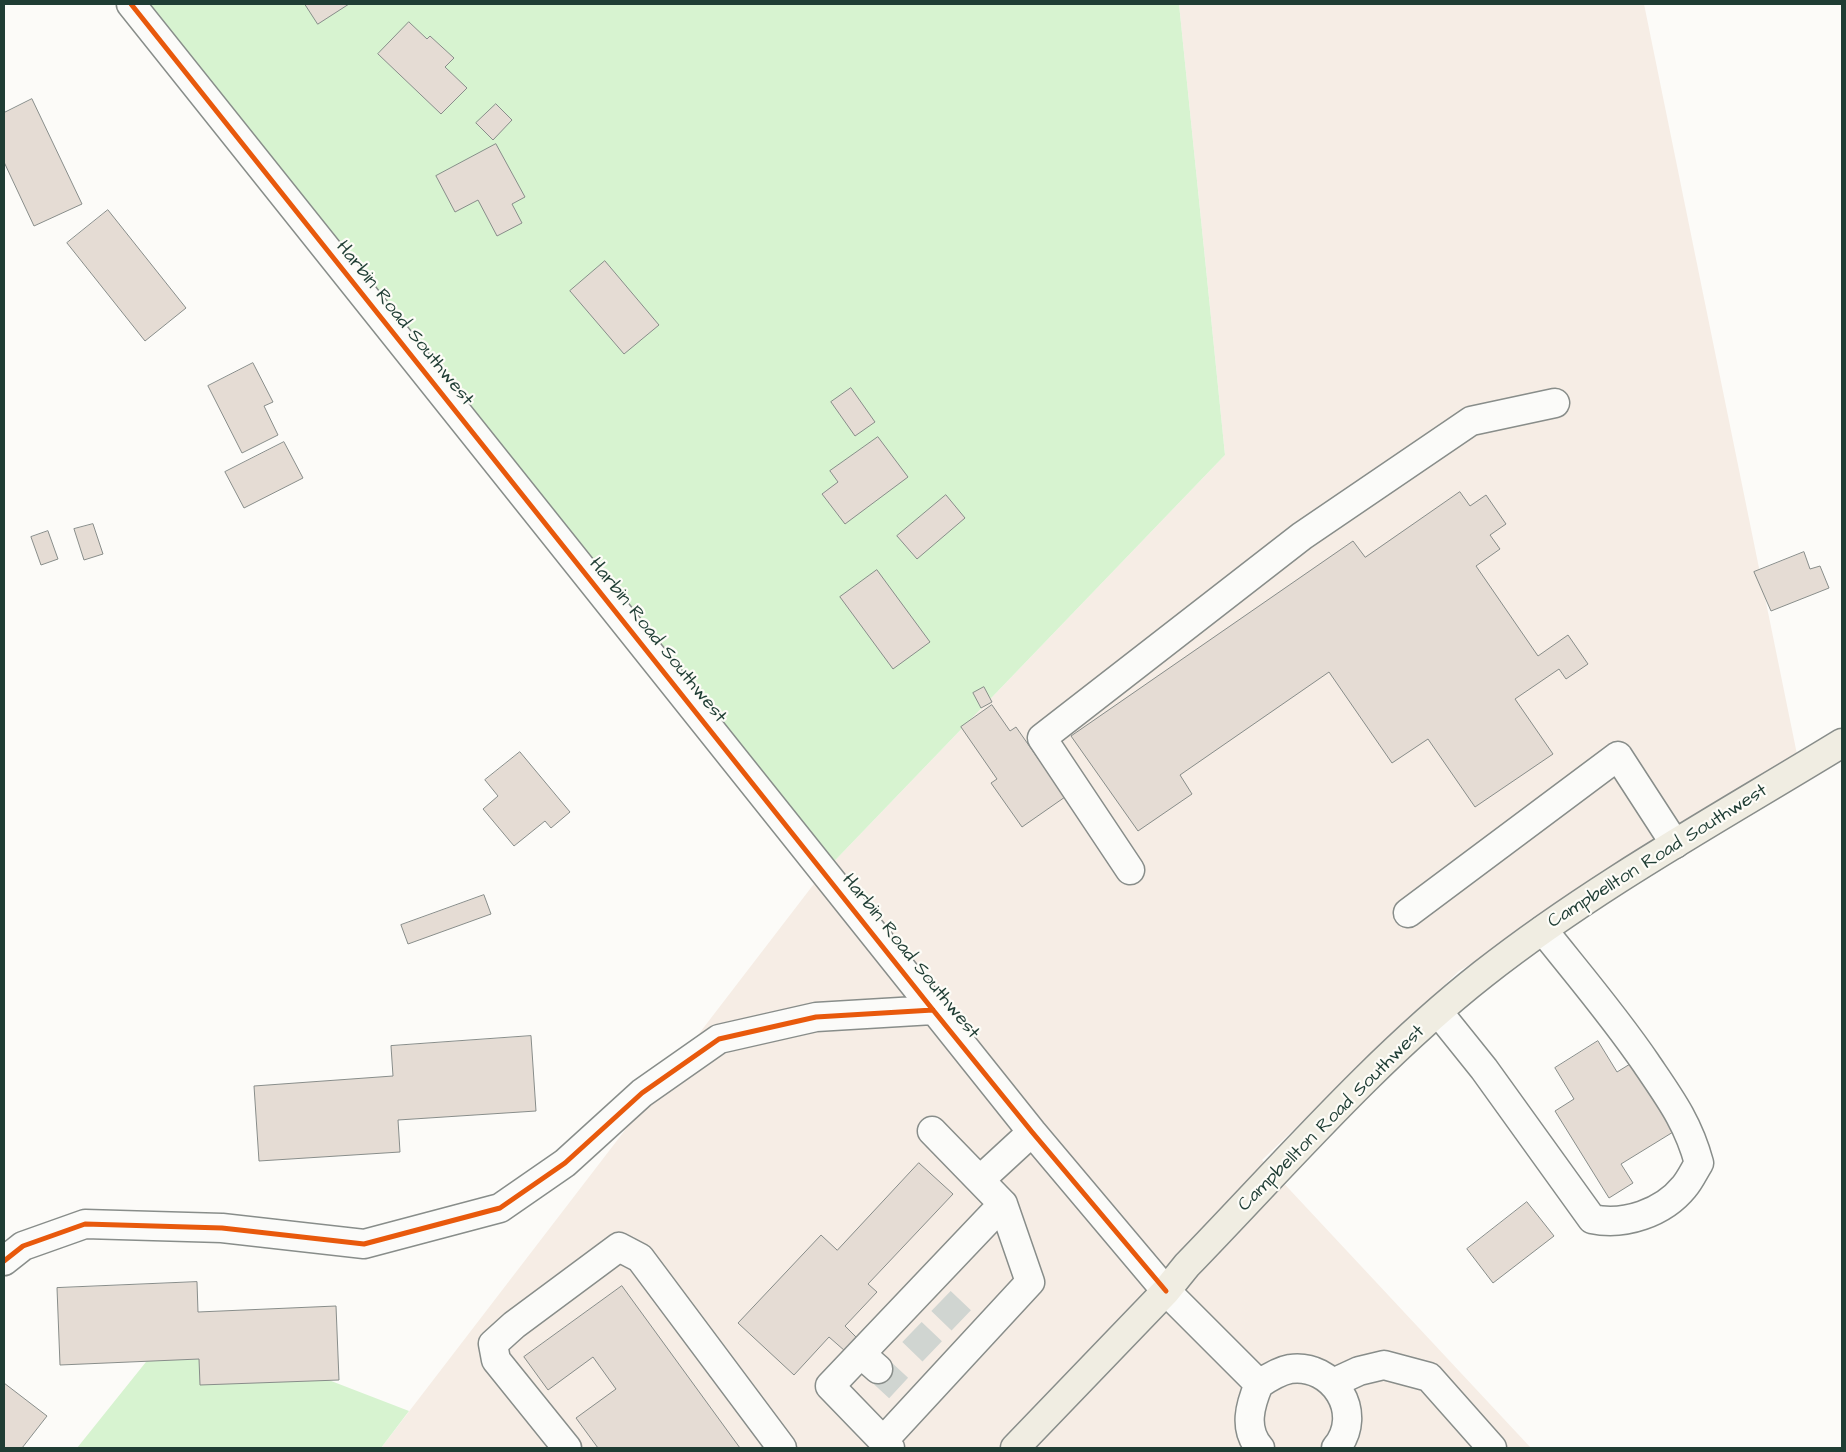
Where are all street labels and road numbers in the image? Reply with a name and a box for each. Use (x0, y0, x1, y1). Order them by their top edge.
street label: Harbin Road Southwest (330, 237, 478, 411)
street label: Harbin Road Southwest (583, 554, 731, 728)
street label: Campbellton Road Southwest (1544, 780, 1772, 934)
street label: Harbin Road Southwest (836, 870, 984, 1044)
street label: Campbellton Road Southwest (1234, 1021, 1430, 1217)

